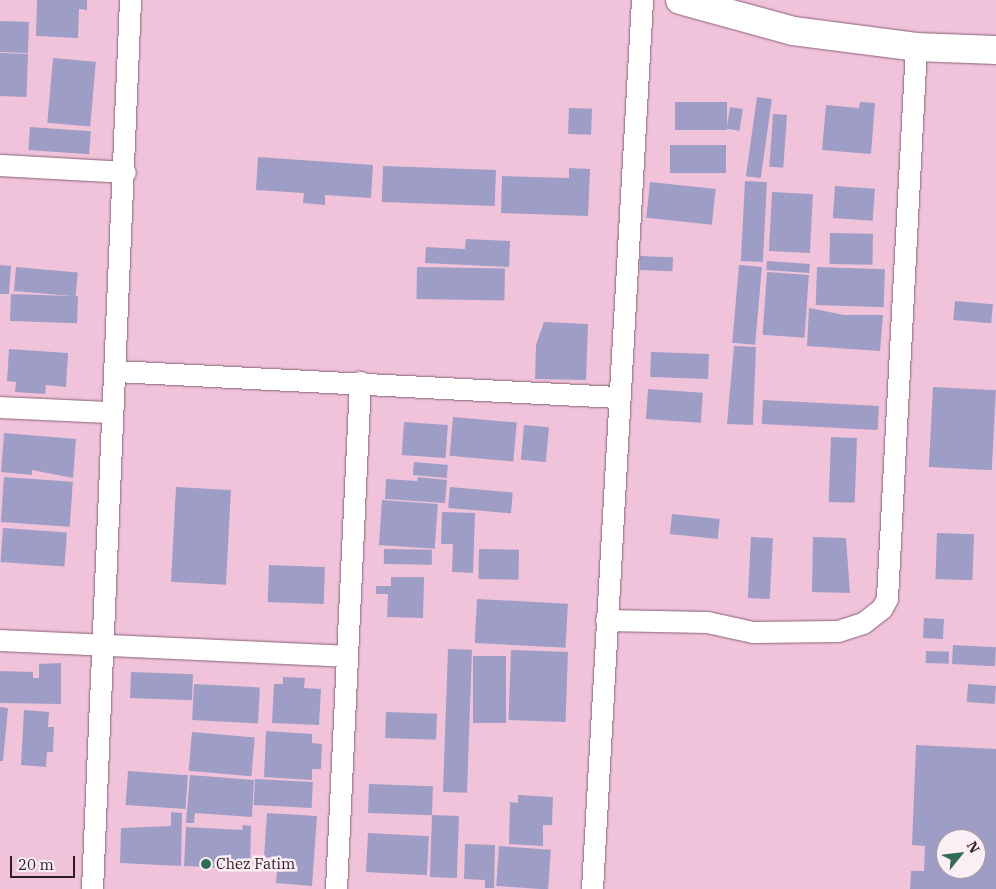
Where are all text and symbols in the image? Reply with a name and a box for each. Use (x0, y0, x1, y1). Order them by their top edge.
north arrow (936, 829, 986, 879)
text: N (963, 838, 984, 856)
scale bar (12, 846, 78, 878)
text: 20 m (18, 855, 54, 874)
place label: Chez Fatim (216, 855, 295, 873)
marker: Chez Fatim (200, 858, 212, 870)

